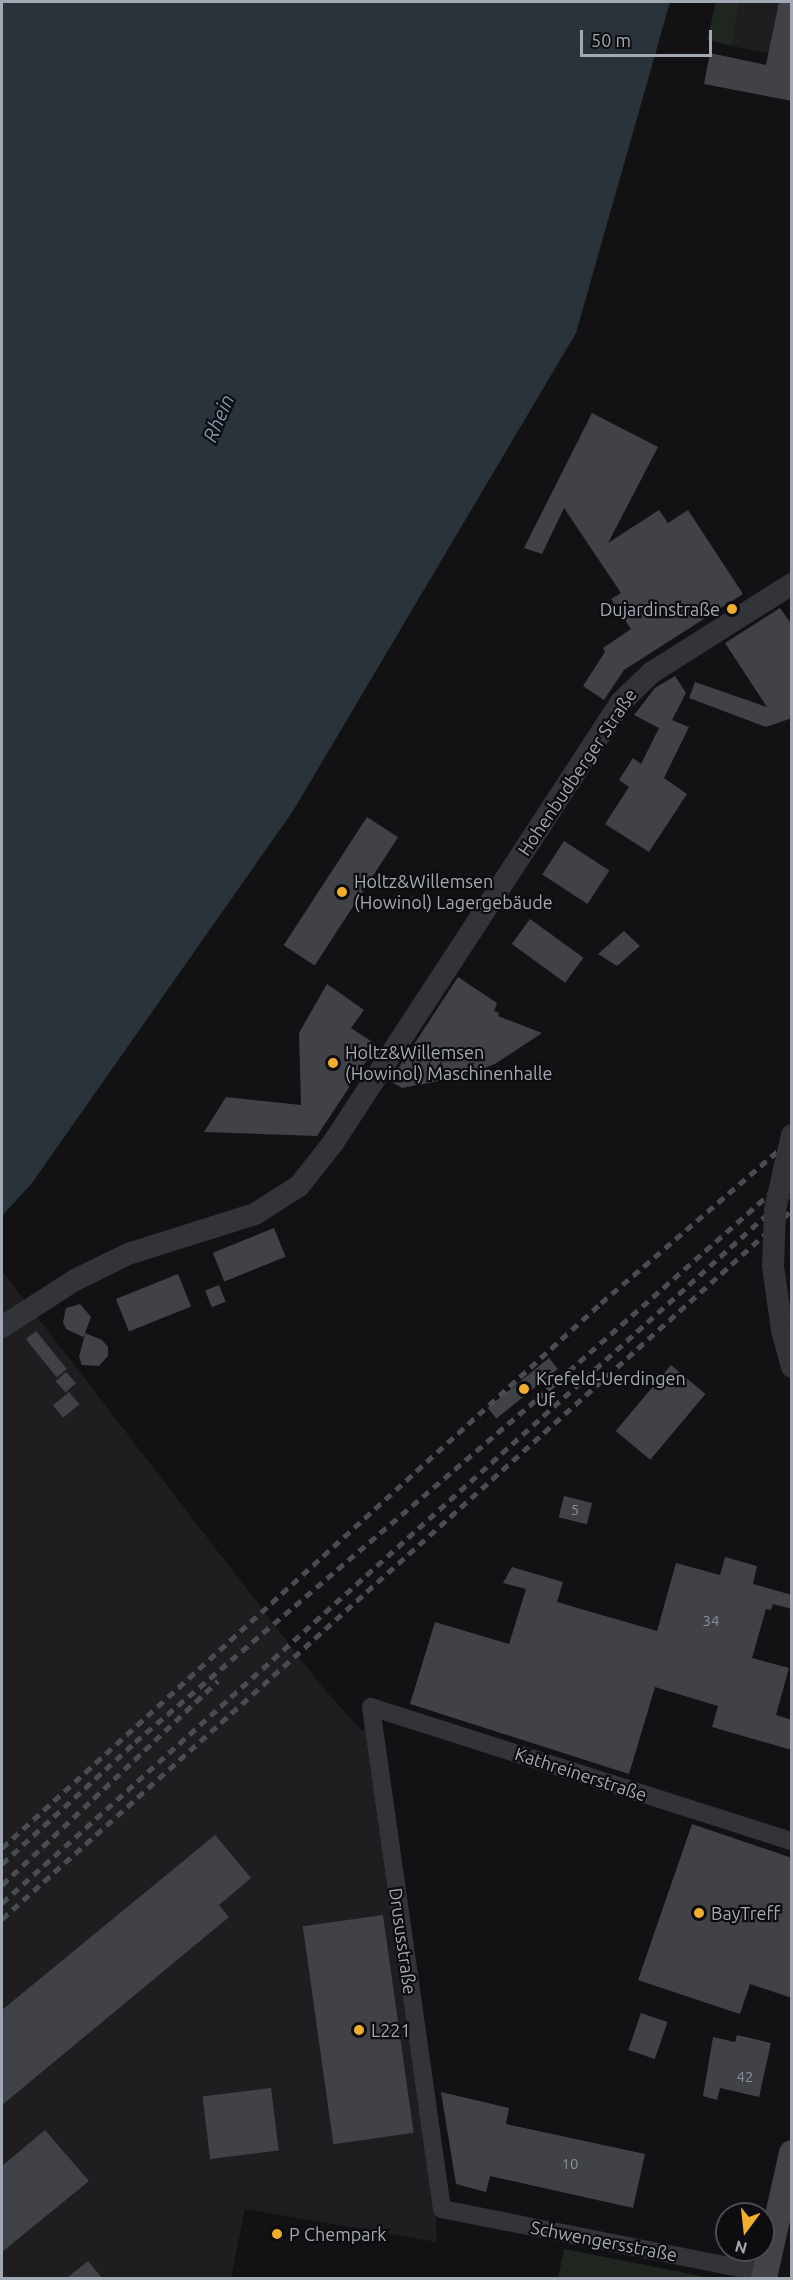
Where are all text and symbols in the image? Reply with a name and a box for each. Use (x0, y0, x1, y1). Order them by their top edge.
scale bar (583, 18, 715, 56)
text: 50 m (591, 30, 631, 50)
water label: Rhein (197, 391, 239, 445)
place label: Dujardinstraße (600, 598, 720, 620)
marker: Dujardinstraße (725, 602, 739, 616)
street label: Hohenbudberger Straße (513, 684, 641, 860)
place label: Holtz&Willemsen (Howinol) Lagergebäude (354, 871, 553, 914)
marker: Holtz&Willemsen (Howinol) Lagergebäude (335, 885, 349, 899)
place label: Holtz&Willemsen (Howinol) Maschinenhalle (345, 1042, 552, 1084)
marker: Holtz&Willemsen (Howinol) Maschinenhalle (326, 1056, 340, 1070)
place label: Krefeld-Uerdingen Uf (536, 1368, 686, 1410)
marker: Krefeld-Uerdingen Uf (517, 1382, 531, 1396)
house number: 5 (571, 1501, 579, 1519)
house number: 34 (703, 1612, 719, 1630)
street label: Kathreinerstraße (512, 1742, 650, 1806)
street label: Drususstraße (385, 1886, 421, 1996)
place label: BayTreff (711, 1902, 780, 1924)
marker: BayTreff (692, 1906, 706, 1920)
place label: L221 (371, 2019, 411, 2041)
marker: L221 (352, 2023, 366, 2037)
house number: 42 (737, 2068, 753, 2086)
house number: 10 (562, 2155, 578, 2173)
north arrow (715, 2202, 775, 2262)
street label: Schwengersstraße (529, 2216, 679, 2266)
place label: P Chempark (289, 2223, 386, 2245)
marker: P Chempark (270, 2227, 284, 2241)
text: N (733, 2237, 749, 2258)

